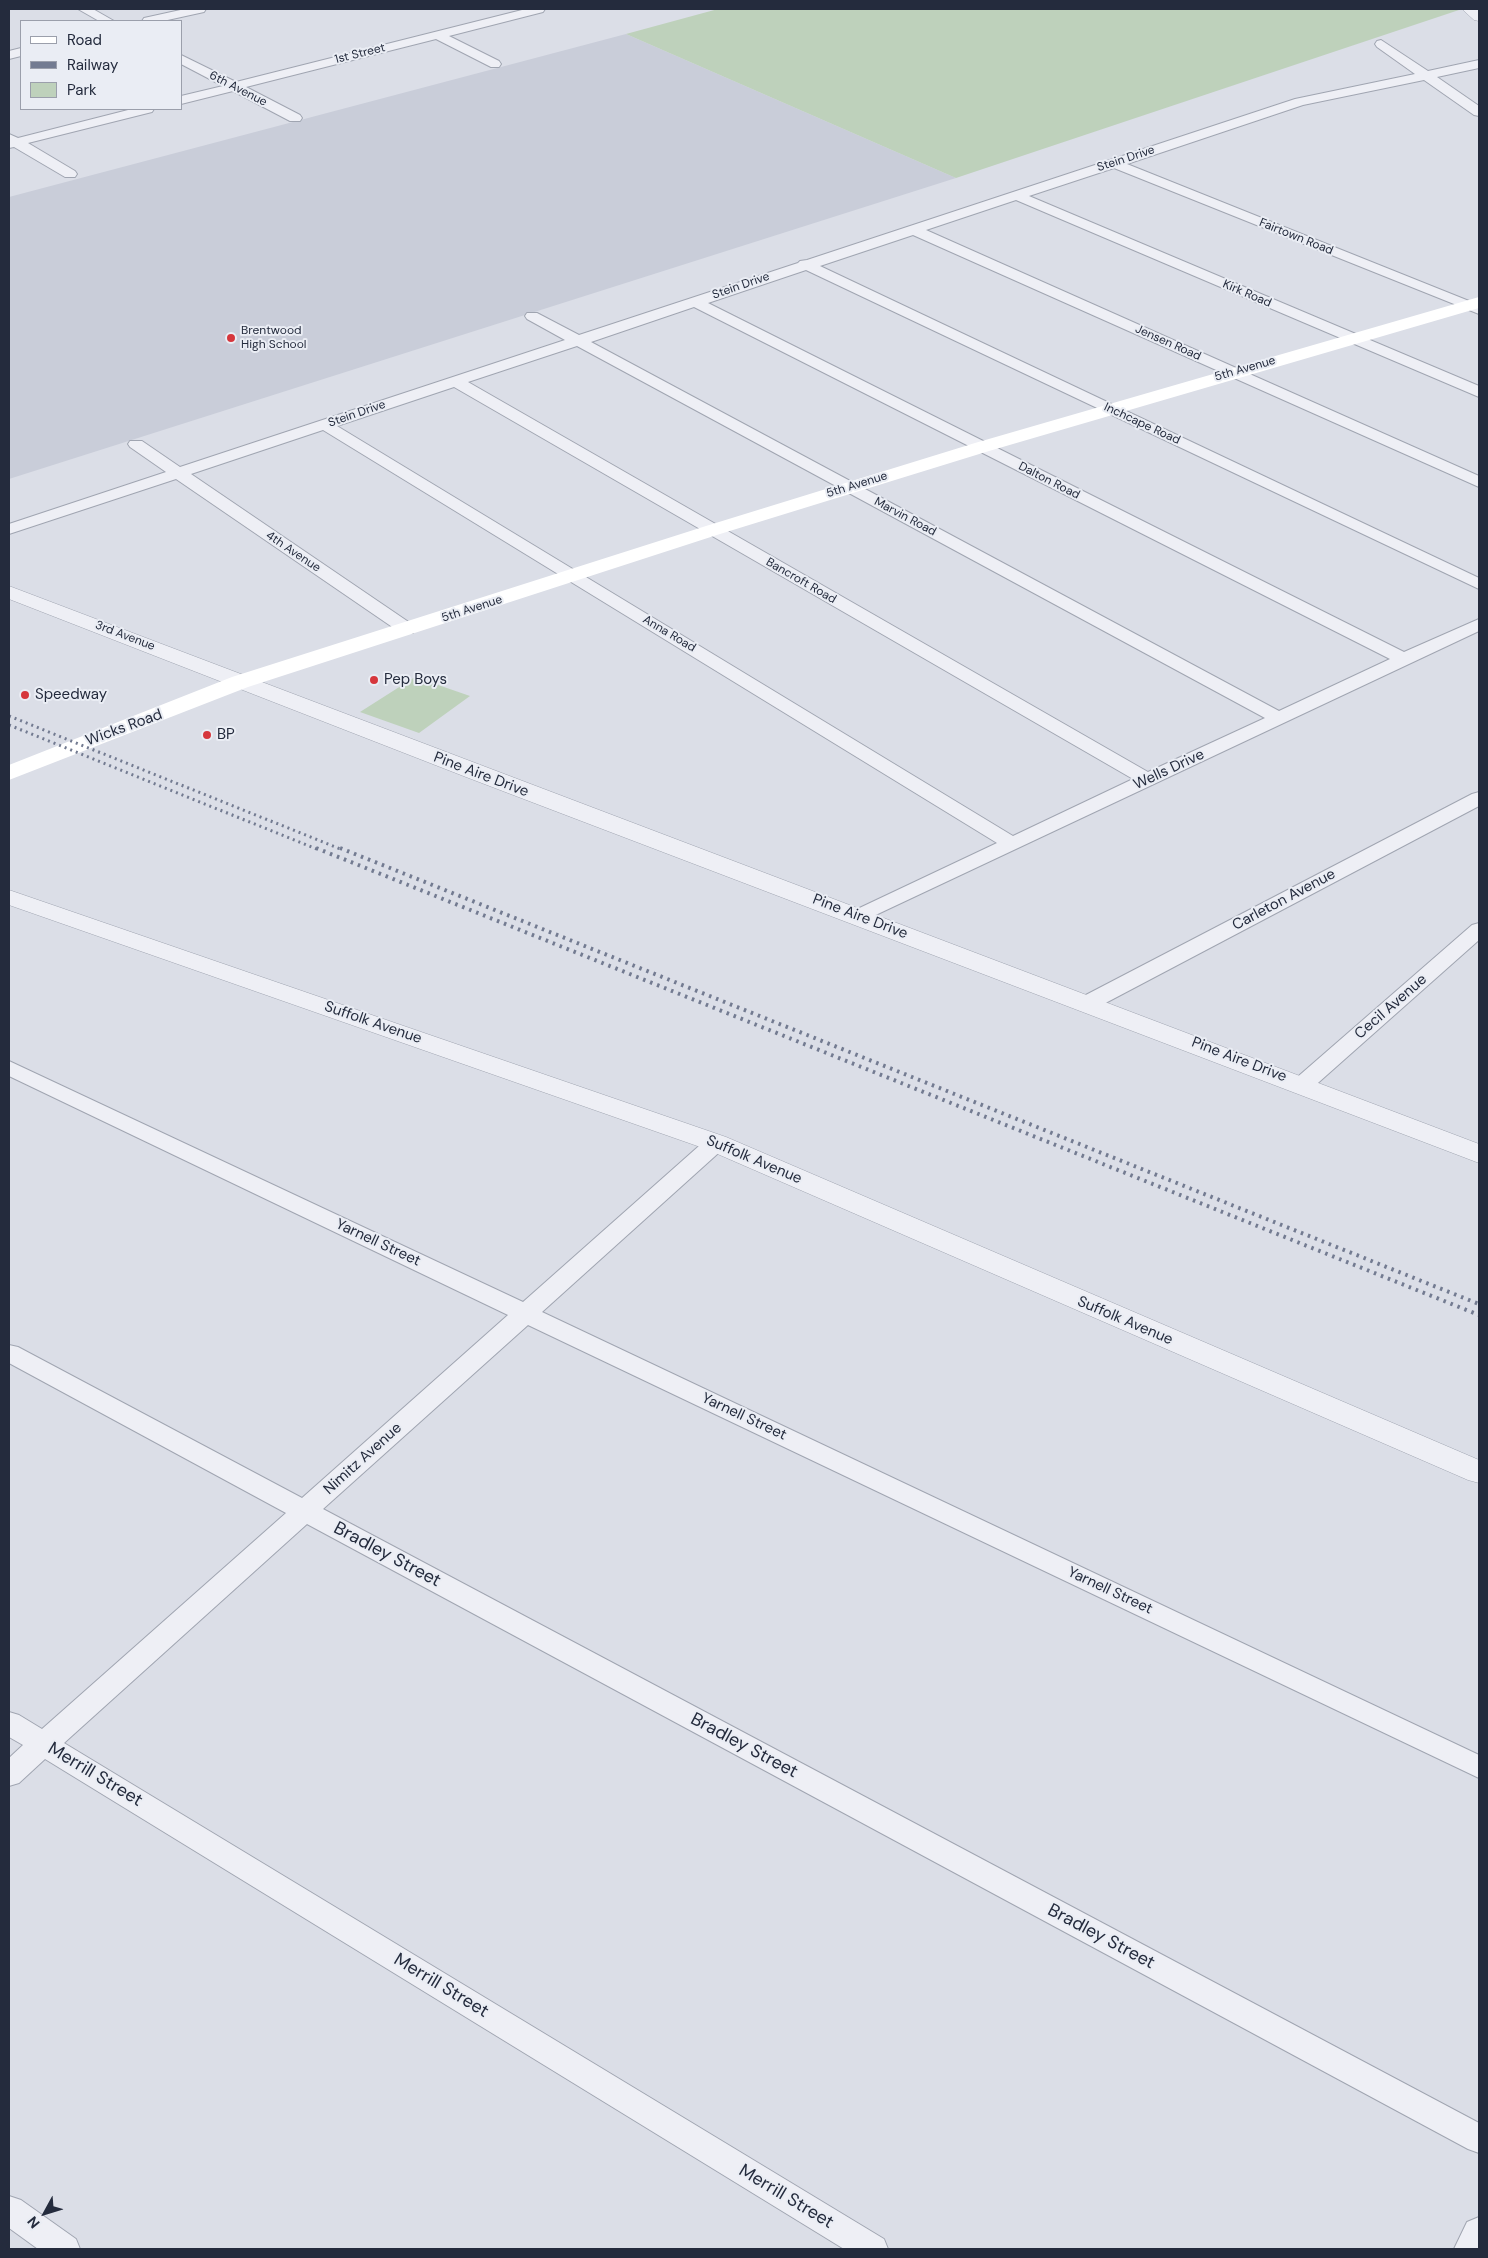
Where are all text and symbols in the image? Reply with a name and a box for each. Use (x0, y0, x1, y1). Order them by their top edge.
legend (20, 20, 182, 110)
text: Road (67, 30, 102, 50)
street label: 1st Street (333, 41, 387, 67)
text: Railway (67, 55, 118, 75)
street label: 6th Avenue (207, 68, 269, 110)
text: Park (67, 80, 97, 100)
street label: Stein Drive (1095, 143, 1157, 175)
street label: Fairtown Road (1257, 216, 1335, 258)
street label: Stein Drive (710, 269, 772, 303)
street label: Kirk Road (1220, 277, 1274, 311)
street label: Jensen Road (1133, 322, 1203, 364)
place label: Brentwood High School (241, 324, 306, 352)
marker: Brentwood High School (225, 332, 237, 344)
street label: 5th Avenue (1213, 353, 1277, 385)
street label: Stein Drive (326, 397, 388, 431)
street label: Inchcape Road (1102, 400, 1182, 448)
street label: Dalton Road (1016, 459, 1082, 503)
street label: 5th Avenue (825, 469, 889, 501)
street label: Marvin Road (871, 495, 939, 539)
street label: 4th Avenue (263, 528, 323, 576)
street label: Bancroft Road (763, 555, 839, 607)
street label: 5th Avenue (440, 592, 504, 626)
street label: Anna Road (640, 613, 698, 655)
street label: 3rd Avenue (93, 618, 157, 654)
place label: Pep Boys (384, 671, 447, 689)
marker: Pep Boys (368, 674, 380, 686)
place label: Speedway (35, 686, 107, 704)
marker: Speedway (19, 689, 31, 701)
street label: Wicks Road (83, 706, 165, 750)
place label: BP (217, 726, 235, 744)
marker: BP (201, 729, 213, 741)
street label: Wells Drive (1131, 746, 1207, 794)
street label: Pine Aire Drive (431, 749, 531, 801)
street label: Carleton Avenue (1229, 865, 1339, 935)
street label: Pine Aire Drive (810, 891, 910, 943)
street label: Cecil Avenue (1351, 971, 1431, 1043)
street label: Suffolk Avenue (322, 998, 424, 1048)
street label: Pine Aire Drive (1189, 1034, 1289, 1086)
street label: Suffolk Avenue (704, 1132, 804, 1188)
street label: Yarnell Street (333, 1215, 423, 1271)
street label: Suffolk Avenue (1075, 1293, 1175, 1349)
street label: Yarnell Street (699, 1389, 789, 1445)
street label: Nimitz Avenue (320, 1419, 406, 1499)
street label: Bradley Street (330, 1518, 444, 1592)
street label: Yarnell Street (1065, 1563, 1155, 1619)
street label: Bradley Street (687, 1709, 801, 1783)
street label: Merrill Street (44, 1738, 146, 1812)
street label: Bradley Street (1044, 1900, 1158, 1974)
street label: Merrill Street (390, 1949, 492, 2023)
street label: Merrill Street (735, 2160, 837, 2234)
north arrow (20, 2188, 70, 2238)
text: N (23, 2213, 44, 2232)

